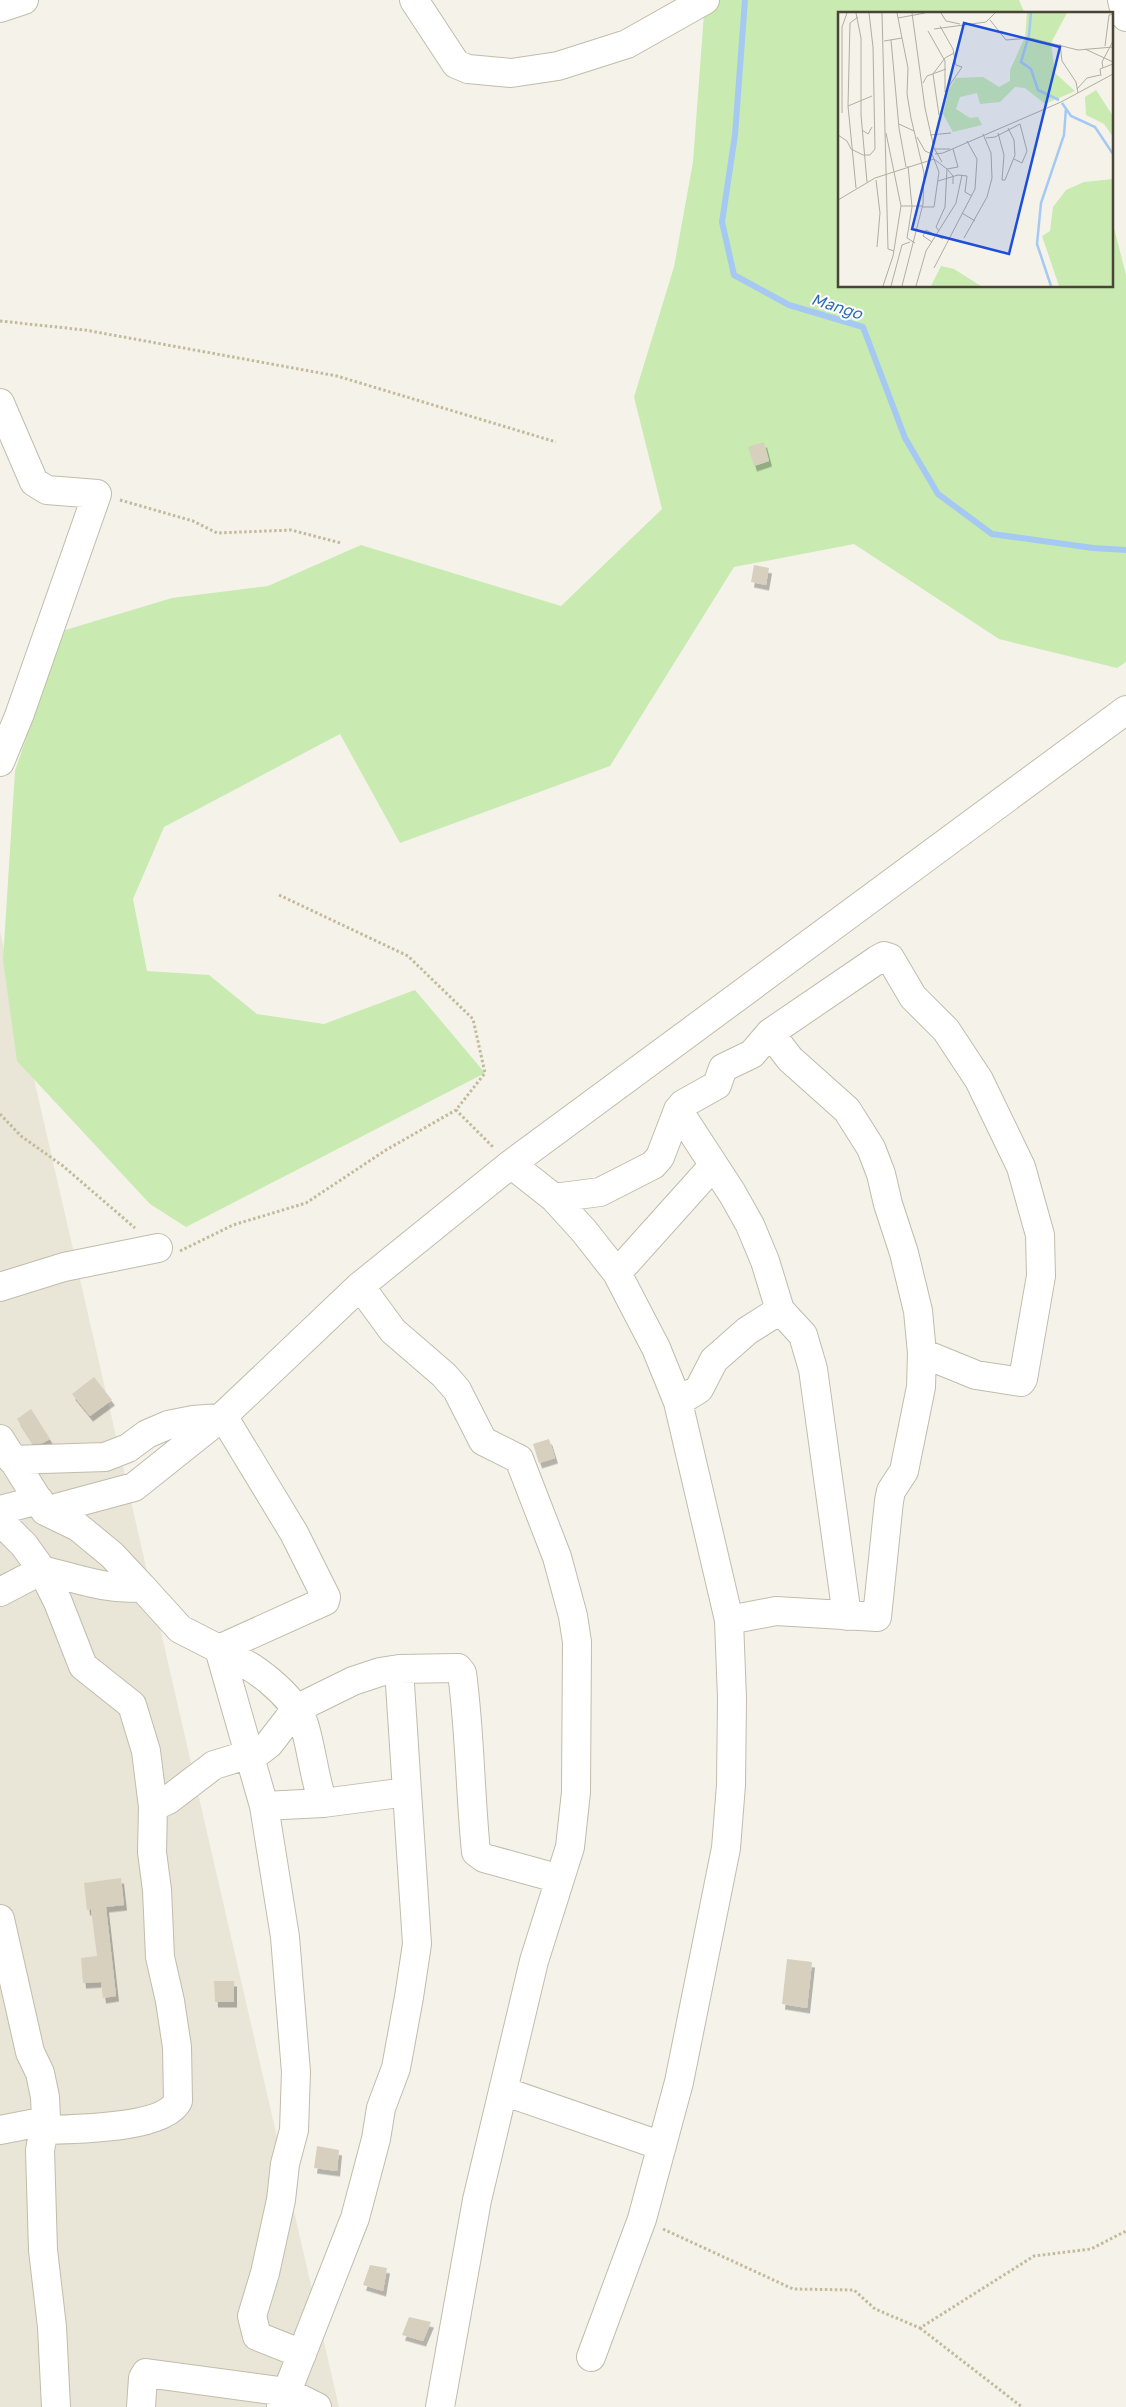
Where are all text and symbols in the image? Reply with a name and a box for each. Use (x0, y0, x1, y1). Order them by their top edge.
inset map (838, 12, 1114, 288)
water label: Mango (809, 288, 866, 324)

